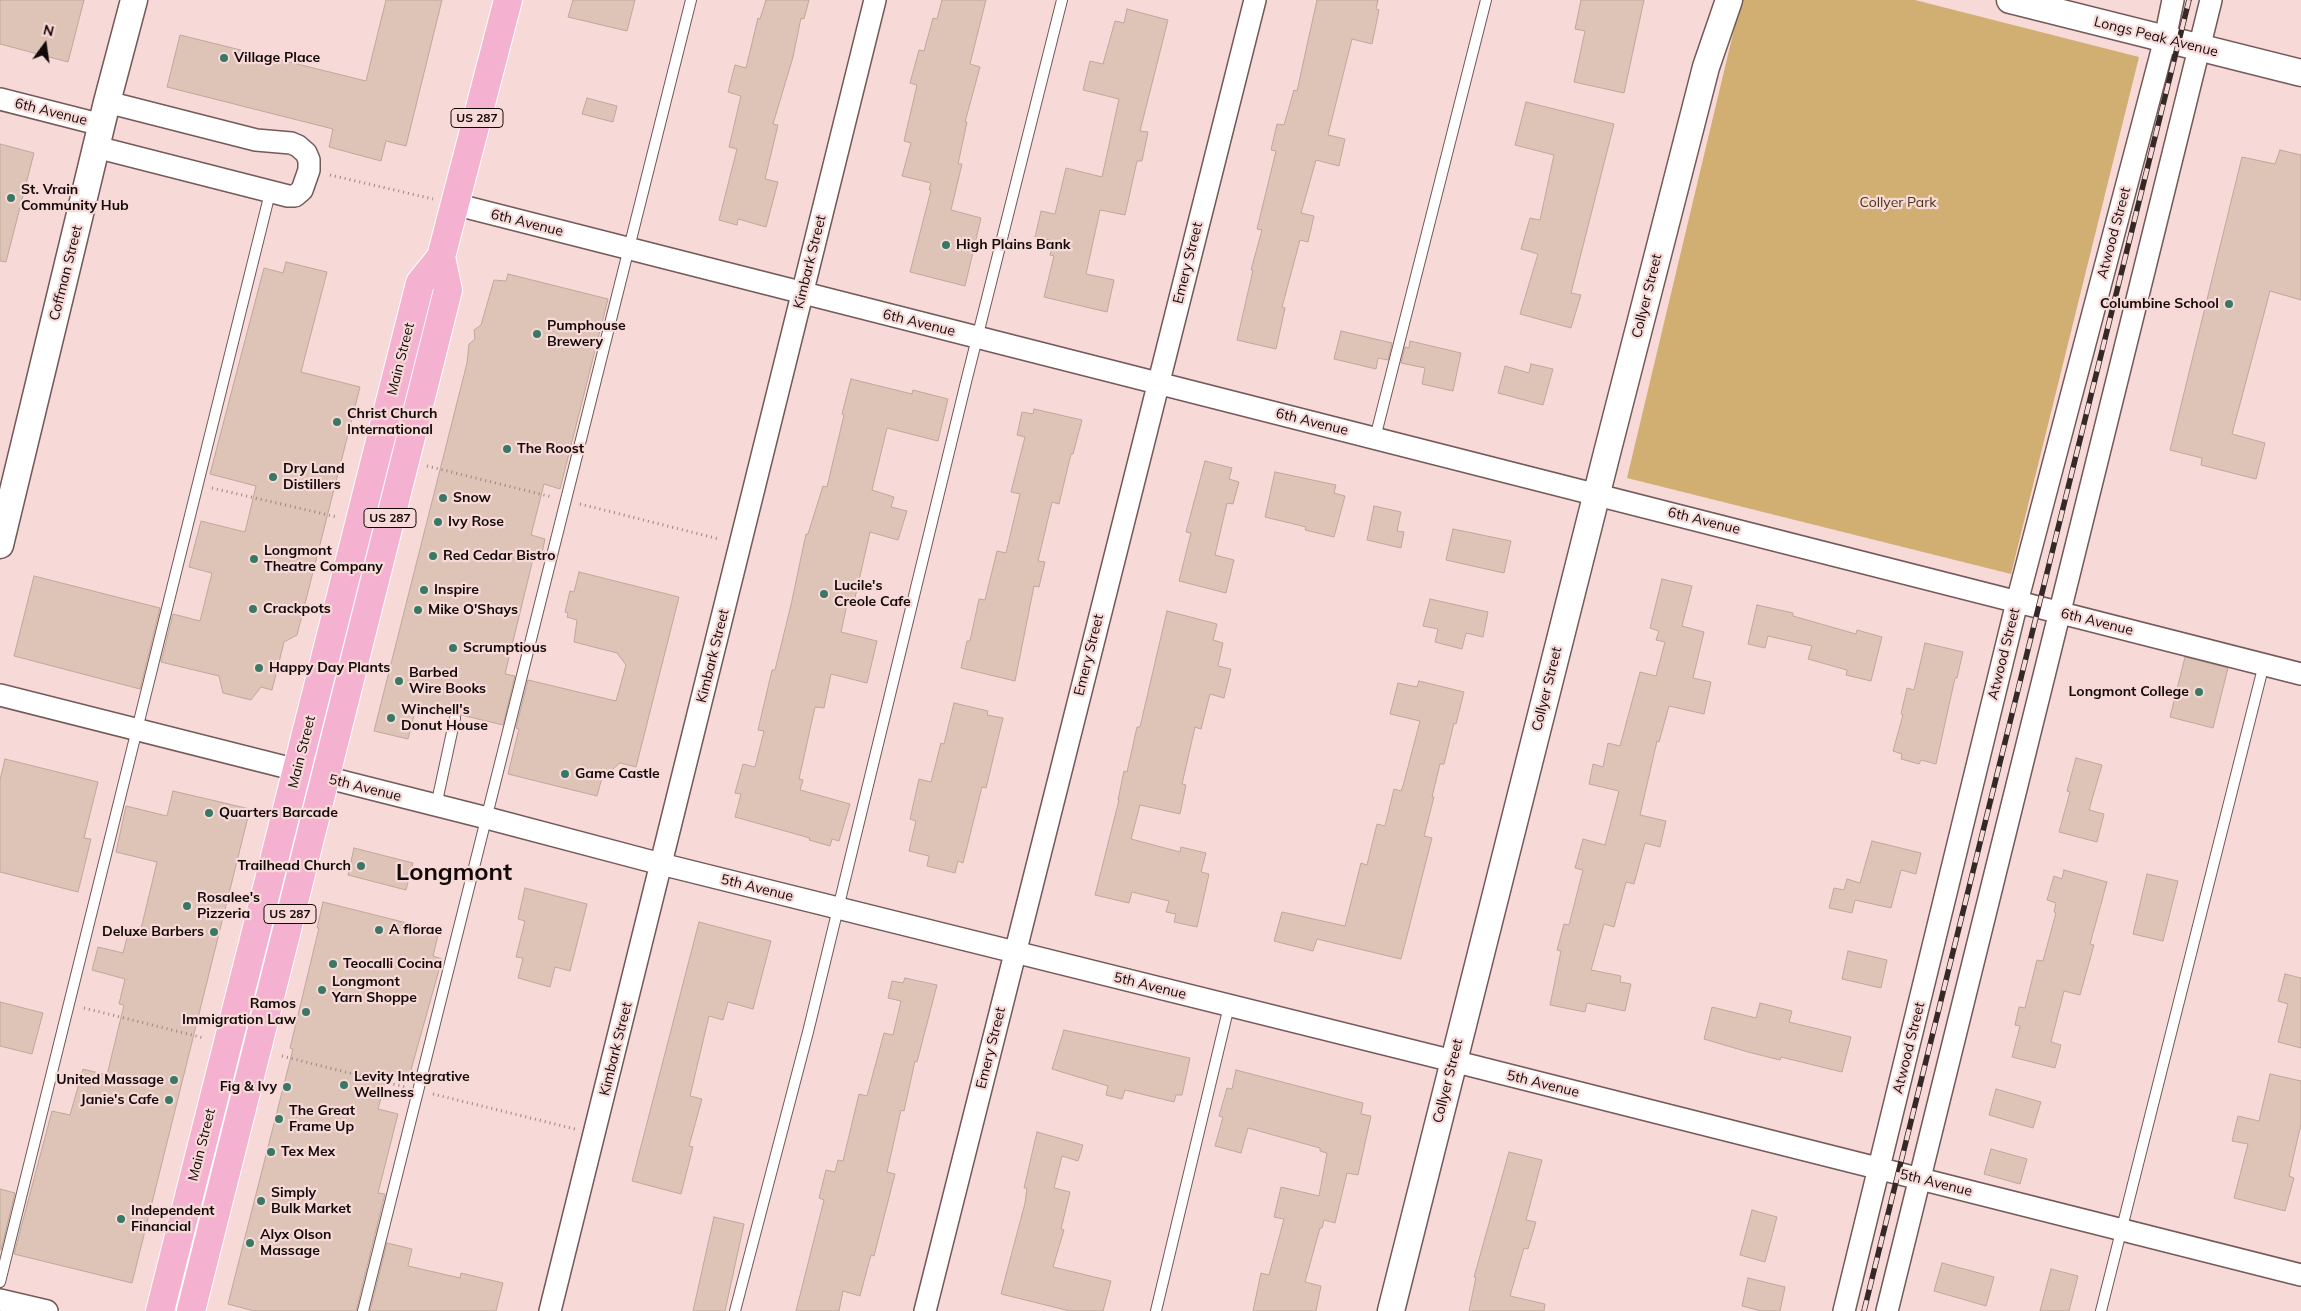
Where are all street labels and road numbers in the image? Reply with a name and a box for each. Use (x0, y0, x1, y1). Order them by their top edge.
street label: Longs Peak Avenue (2092, 13, 2220, 61)
street label: 6th Avenue (13, 95, 89, 129)
road number: US 287 (451, 109, 503, 128)
street label: Atwood Street (2094, 185, 2134, 281)
street label: 6th Avenue (489, 206, 565, 240)
street label: Kimbark Street (790, 213, 830, 311)
street label: Emery Street (1170, 220, 1206, 306)
street label: Coffman Street (46, 224, 86, 322)
street label: Collyer Street (1628, 252, 1666, 340)
street label: 6th Avenue (881, 306, 957, 340)
street label: Main Street (384, 321, 418, 397)
street label: 6th Avenue (1274, 405, 1350, 439)
street label: 6th Avenue (1666, 504, 1742, 538)
road number: US 287 (364, 508, 416, 528)
street label: 6th Avenue (2059, 605, 2135, 639)
street label: Atwood Street (1984, 606, 2024, 702)
street label: Kimbark Street (693, 607, 733, 705)
street label: Emery Street (1071, 612, 1107, 698)
street label: Collyer Street (1528, 645, 1566, 733)
street label: Main Street (285, 714, 319, 790)
street label: 5th Avenue (327, 771, 403, 805)
street label: 5th Avenue (719, 871, 795, 905)
road number: US 287 (264, 904, 316, 924)
street label: 5th Avenue (1112, 969, 1188, 1003)
street label: Kimbark Street (596, 1000, 636, 1098)
street label: Atwood Street (1889, 1000, 1929, 1096)
street label: Emery Street (973, 1005, 1009, 1091)
street label: Collyer Street (1429, 1037, 1467, 1125)
street label: 5th Avenue (1505, 1067, 1581, 1101)
street label: Main Street (185, 1107, 219, 1183)
street label: 5th Avenue (1898, 1166, 1974, 1200)

